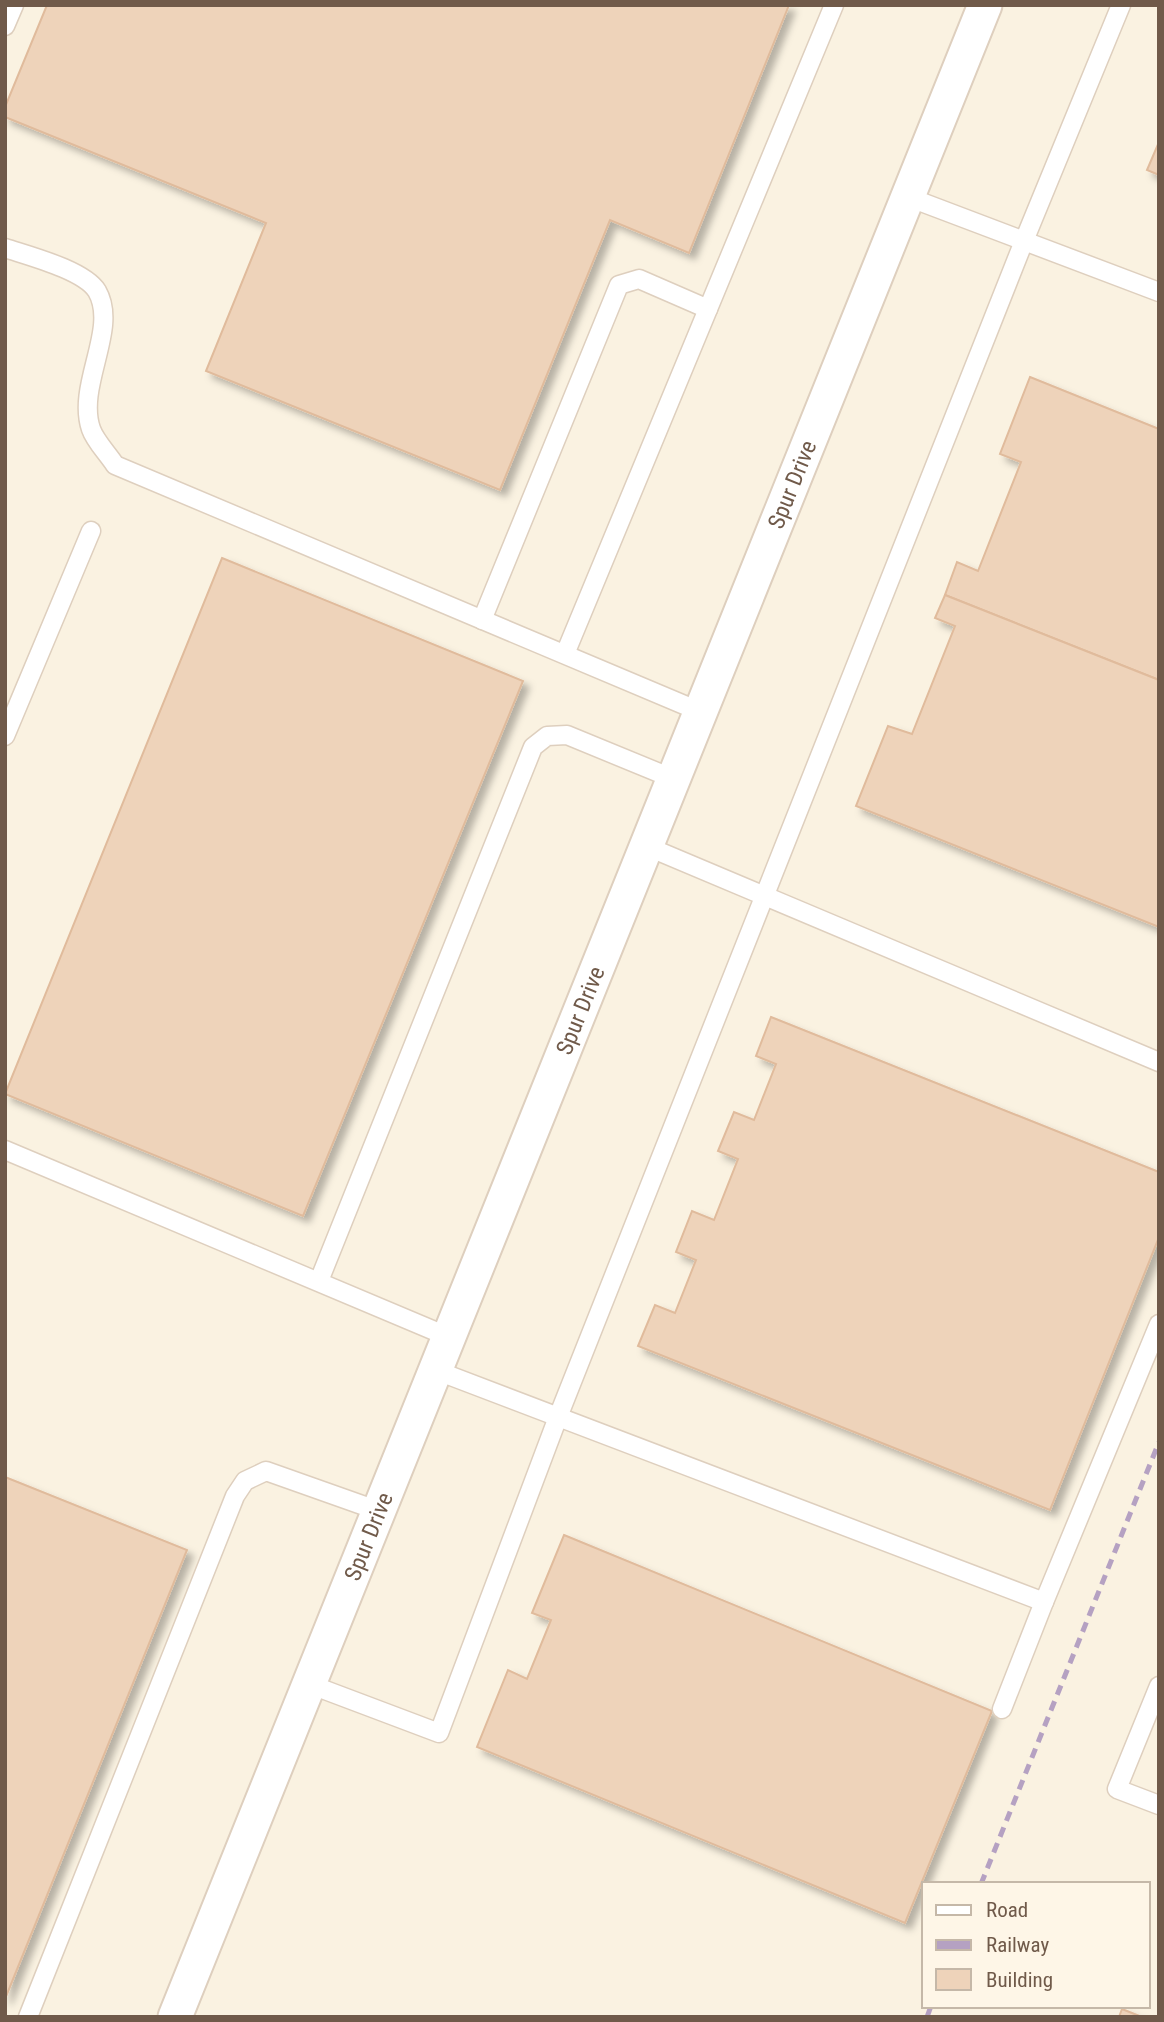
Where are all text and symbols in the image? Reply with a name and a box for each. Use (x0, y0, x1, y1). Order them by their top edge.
street label: Spur Drive (763, 437, 822, 533)
street label: Spur Drive (551, 963, 610, 1059)
street label: Spur Drive (339, 1489, 399, 1585)
legend (922, 1882, 1150, 2008)
text: Road (986, 1898, 1028, 1922)
text: Railway (986, 1933, 1049, 1957)
text: Building (986, 1968, 1053, 1992)

